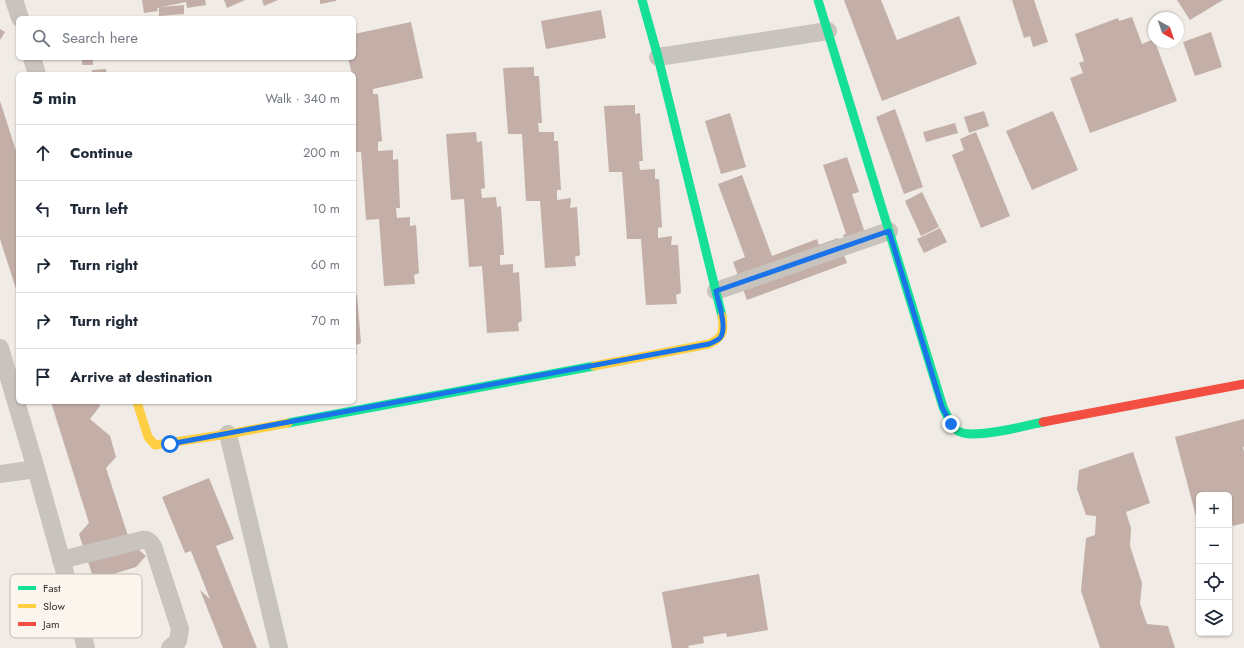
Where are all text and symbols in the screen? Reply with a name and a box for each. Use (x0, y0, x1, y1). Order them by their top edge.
north arrow (1148, 12, 1184, 48)
search box (16, 16, 356, 60)
icon: search (30, 27, 52, 49)
text: Search here (62, 27, 138, 49)
text: 5 min (32, 86, 76, 110)
text: Walk · 340 m (265, 89, 340, 108)
icon: ahead (32, 142, 54, 164)
text: Continue (70, 142, 133, 164)
text: 200 m (303, 143, 340, 162)
icon: left (32, 198, 54, 220)
text: Turn left (70, 198, 128, 220)
text: 10 m (312, 199, 340, 218)
icon: right (32, 254, 54, 276)
text: Turn right (70, 254, 138, 276)
text: 60 m (311, 255, 340, 274)
icon: right (32, 310, 54, 332)
text: Turn right (70, 310, 138, 332)
text: 70 m (311, 311, 340, 330)
icon: arrive (32, 366, 54, 388)
text: Arrive at destination (70, 366, 212, 388)
route end (942, 415, 960, 433)
route start (161, 435, 179, 453)
map controls (1196, 492, 1232, 636)
button: + (1196, 492, 1232, 528)
button: − (1196, 528, 1232, 564)
button: locate (1196, 564, 1232, 600)
legend (10, 574, 142, 638)
text: Fast (43, 580, 61, 596)
text: Slow (43, 598, 65, 614)
button: layers (1196, 600, 1232, 636)
text: Jam (41, 616, 60, 632)

